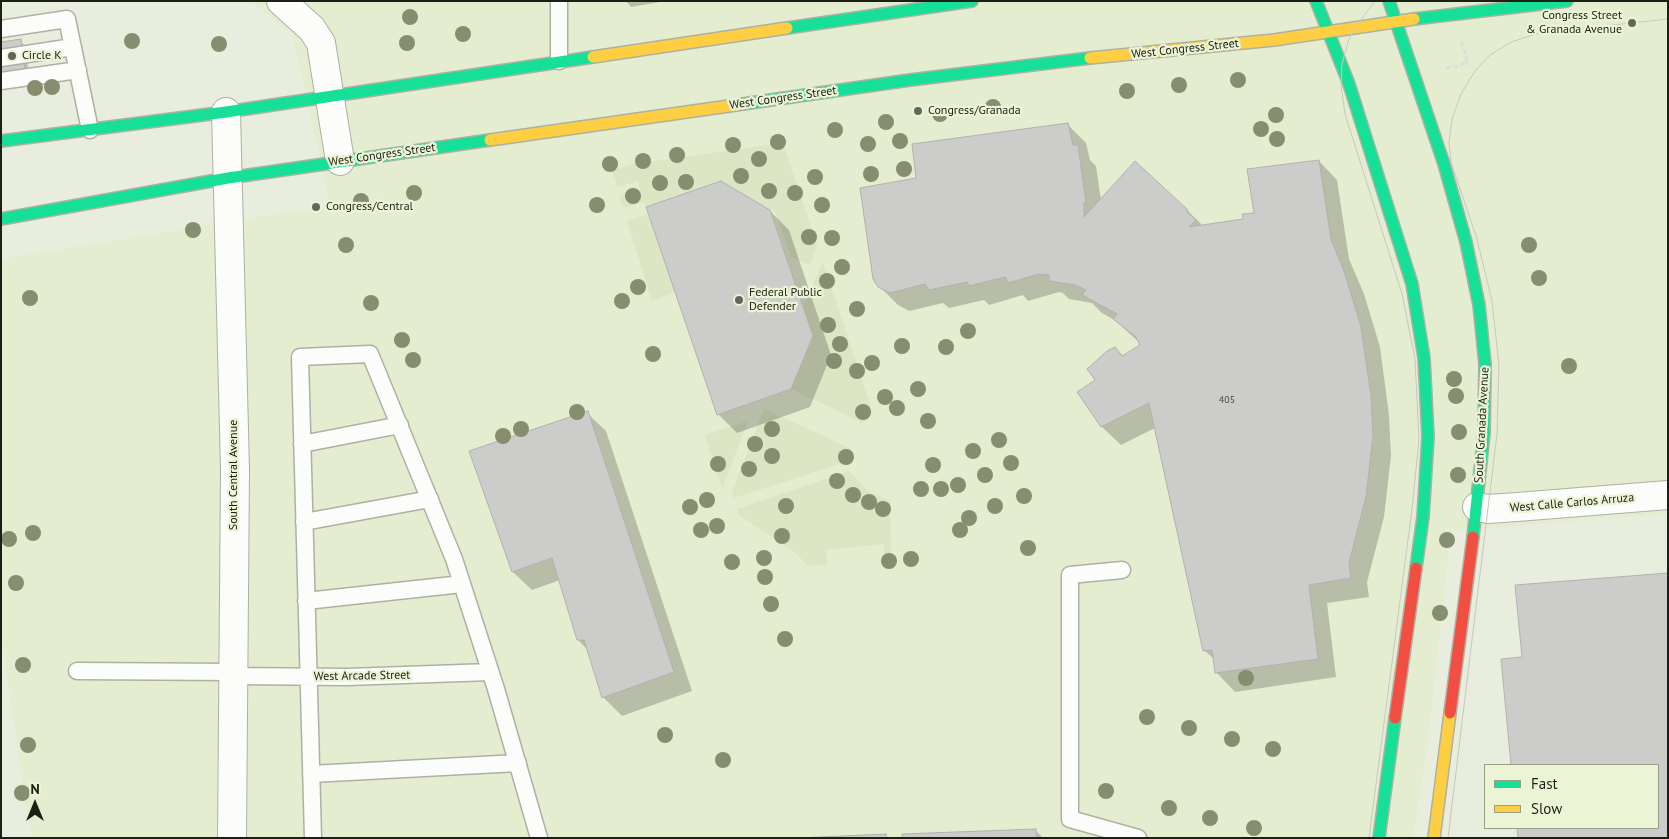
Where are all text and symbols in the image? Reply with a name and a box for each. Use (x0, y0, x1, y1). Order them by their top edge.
place label: Congress Street & Granada Avenue (1526, 9, 1622, 37)
marker: Congress Street & Granada Avenue (1626, 17, 1638, 29)
street label: West Congress Street (1131, 36, 1239, 62)
place label: Circle K (22, 49, 62, 63)
marker: Circle K (6, 50, 18, 62)
street label: West Congress Street (729, 83, 837, 113)
place label: Congress/Granada (928, 104, 1021, 118)
marker: Congress/Granada (912, 105, 924, 117)
street label: West Congress Street (328, 140, 436, 170)
place label: Congress/Central (326, 200, 413, 214)
marker: Congress/Central (310, 201, 322, 213)
place label: Federal Public Defender (749, 286, 822, 314)
marker: Federal Public Defender (733, 294, 745, 306)
street label: South Granada Avenue (1472, 367, 1492, 483)
house number: 405 (1219, 394, 1235, 406)
street label: South Central Avenue (227, 420, 241, 530)
street label: West Calle Carlos Arruza (1509, 490, 1635, 516)
street label: West Arcade Street (314, 668, 410, 684)
legend (1484, 764, 1659, 829)
text: Fast (1531, 774, 1558, 793)
north arrow (10, 779, 60, 829)
text: N (30, 780, 40, 798)
text: Slow (1531, 799, 1562, 818)

